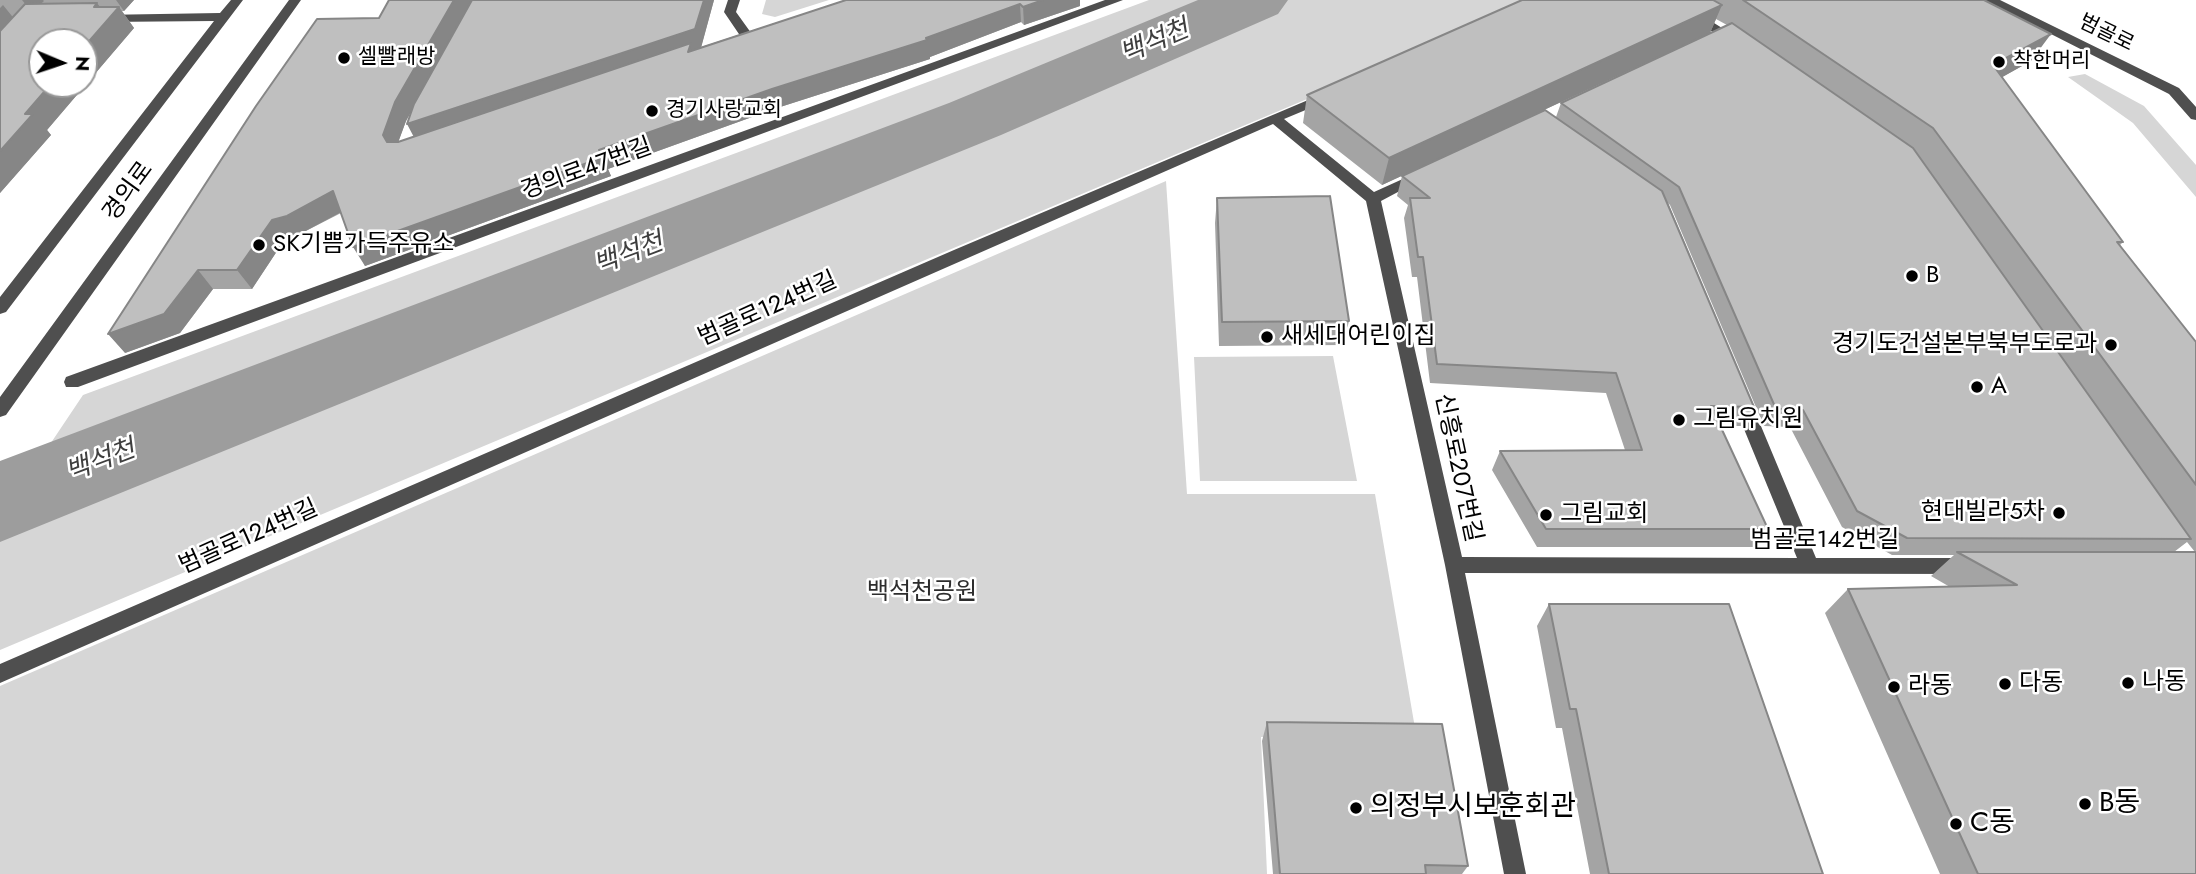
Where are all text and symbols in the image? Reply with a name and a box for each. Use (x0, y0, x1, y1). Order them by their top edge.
street label: 범골로 (2074, 10, 2138, 58)
water label: 백석천 (1116, 15, 1194, 71)
north arrow (28, 28, 98, 98)
place label: 셀빨래방 (358, 45, 435, 71)
place label: 착한머리 (2013, 49, 2090, 75)
marker: 셀빨래방 (336, 50, 352, 66)
marker: 착한머리 (1991, 54, 2007, 70)
text: N (69, 56, 96, 72)
place label: 경기사랑교회 (666, 98, 782, 124)
marker: 경기사랑교회 (644, 103, 660, 119)
street label: 경의로47번길 (518, 133, 656, 207)
street label: 경의로 (98, 157, 160, 227)
water label: 백석천 (590, 228, 668, 282)
place label: SK기쁨가득주유소 (273, 231, 454, 259)
marker: SK기쁨가득주유소 (251, 237, 267, 253)
place label: B (1926, 262, 1939, 290)
street label: 범골로124번길 (694, 267, 842, 353)
marker: B (1904, 268, 1920, 284)
place label: 새세대어린이집 (1281, 323, 1436, 351)
marker: 새세대어린이집 (1259, 329, 1275, 345)
place label: 경기도건설본부북부도로과 (1832, 331, 2097, 359)
marker: 경기도건설본부북부도로과 (2103, 337, 2119, 353)
place label: A (1991, 373, 2007, 401)
marker: A (1969, 379, 1985, 395)
street label: 신흥로207번길 (1427, 391, 1487, 545)
place label: 그림유치원 (1693, 406, 1803, 434)
marker: 그림유치원 (1671, 412, 1687, 428)
water label: 백석천 (62, 435, 140, 489)
street label: 범골로124번길 (175, 495, 323, 581)
place label: 현대빌라5차 (1921, 499, 2045, 527)
place label: 그림교회 (1560, 501, 1648, 529)
marker: 현대빌라5차 (2051, 505, 2067, 521)
marker: 그림교회 (1538, 507, 1554, 523)
street label: 범골로142번길 (1751, 527, 1899, 555)
park label: 백석천공원 (867, 579, 977, 607)
place label: 나동 (2142, 669, 2186, 697)
place label: 다동 (2019, 670, 2063, 698)
place label: 라동 (1908, 673, 1952, 701)
marker: 나동 (2120, 675, 2136, 691)
marker: 다동 (1997, 676, 2013, 692)
marker: 라동 (1886, 679, 1902, 695)
place label: B동 (2099, 787, 2140, 821)
place label: 의정부시보훈회관 (1370, 791, 1576, 825)
marker: B동 (2077, 796, 2093, 812)
marker: 의정부시보훈회관 (1348, 800, 1364, 816)
place label: C동 (1970, 807, 2015, 841)
marker: C동 (1948, 816, 1964, 832)

